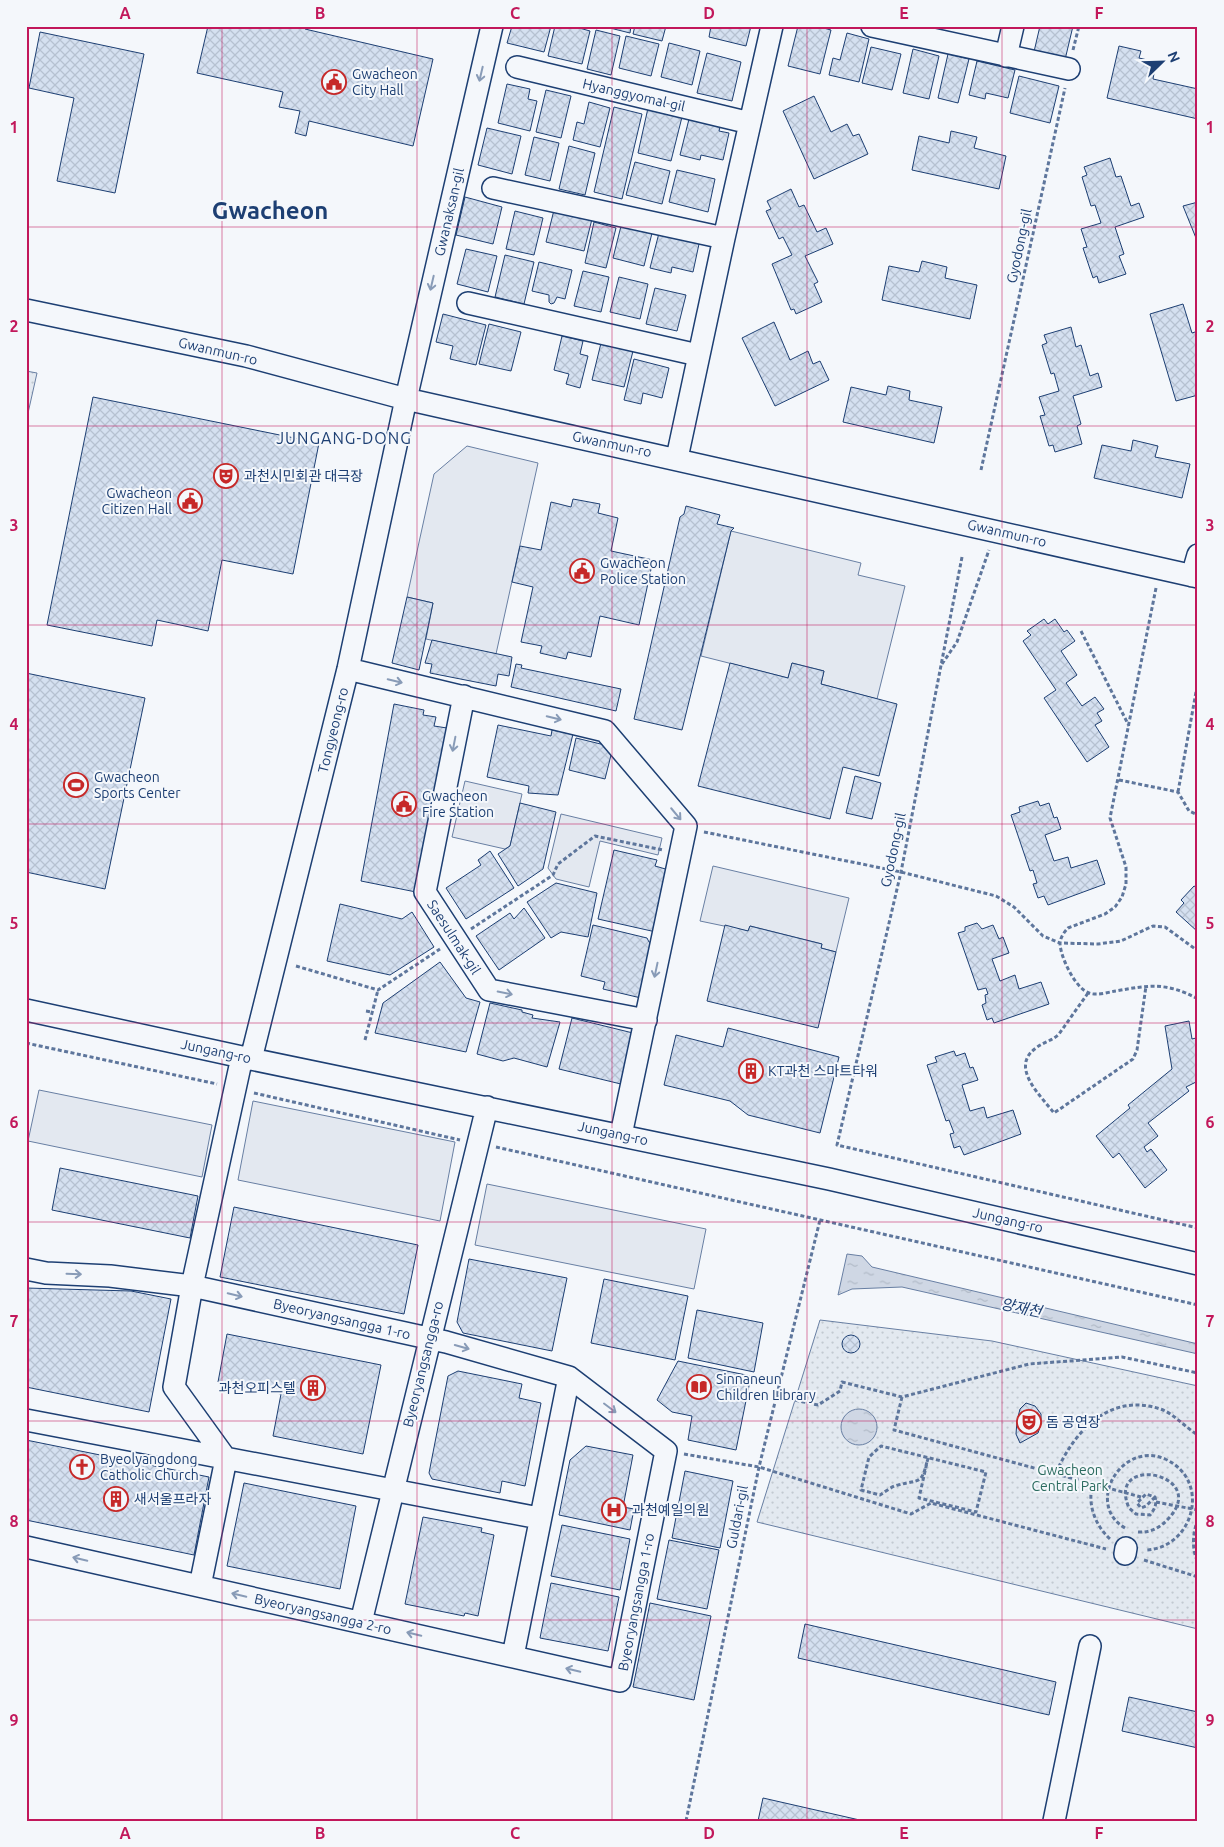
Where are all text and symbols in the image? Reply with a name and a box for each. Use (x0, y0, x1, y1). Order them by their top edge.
text: A (119, 4, 131, 22)
text: B (315, 4, 325, 22)
text: C (510, 4, 520, 22)
text: D (703, 4, 715, 22)
text: E (899, 4, 909, 22)
text: F (1095, 4, 1104, 22)
north arrow (1136, 38, 1186, 88)
text: N (1165, 49, 1183, 65)
one-way arrow (476, 65, 485, 81)
place label: Gwacheon City Hall (352, 66, 418, 98)
public building icon: Gwacheon City Hall (321, 69, 347, 95)
street label: Hyanggyomal-gil (581, 75, 687, 115)
text: 1 (9, 118, 19, 136)
text: 1 (1205, 118, 1215, 136)
street label: Gwanaksan-gil (431, 166, 467, 258)
district label: Gwacheon (212, 197, 328, 224)
street label: Gyodong-gil (1003, 207, 1035, 285)
one-way arrow (427, 275, 436, 291)
text: 2 (9, 317, 19, 335)
text: 2 (1205, 317, 1215, 335)
street label: Gwanmun-ro (177, 334, 259, 368)
street label: Gwanmun-ro (571, 428, 653, 460)
district label: JUNGANG-DONG (276, 429, 412, 447)
theatre icon: 과천시민회관 대극장 (213, 463, 239, 489)
place label: 과천시민회관 대극장 (244, 468, 363, 484)
place label: Gwacheon Citizen Hall (102, 485, 172, 517)
public building icon: Gwacheon Citizen Hall (177, 488, 203, 514)
text: 3 (9, 516, 19, 534)
street label: Gwanmun-ro (966, 516, 1048, 550)
text: 3 (1205, 516, 1215, 534)
place label: Gwacheon Police Station (600, 555, 686, 587)
public building icon: Gwacheon Police Station (569, 558, 595, 584)
one-way arrow (387, 677, 403, 686)
street label: Tongyeong-ro (315, 686, 351, 774)
one-way arrow (545, 714, 561, 723)
text: 4 (9, 715, 19, 733)
text: 4 (1205, 715, 1215, 733)
one-way arrow (449, 736, 459, 752)
place label: Gwacheon Sports Center (94, 769, 181, 801)
sports icon: Gwacheon Sports Center (63, 772, 89, 798)
place label: Gwacheon Fire Station (422, 788, 494, 820)
public building icon: Gwacheon Fire Station (391, 791, 417, 817)
one-way arrow (670, 808, 681, 821)
street label: Gyodong-gil (877, 811, 909, 889)
street label: Saesulmak-gil (424, 897, 484, 977)
text: 5 (9, 914, 19, 932)
text: 5 (1205, 914, 1215, 932)
one-way arrow (651, 962, 661, 978)
one-way arrow (497, 989, 513, 999)
street label: Jungang-ro (179, 1036, 253, 1066)
building icon: KT과천 스마트타워 (738, 1058, 764, 1084)
place label: KT과천 스마트타워 (768, 1063, 878, 1079)
text: 6 (9, 1113, 19, 1131)
text: 6 (1205, 1113, 1215, 1131)
street label: Jungang-ro (576, 1118, 650, 1148)
street label: Jungang-ro (971, 1204, 1045, 1236)
one-way arrow (66, 1270, 82, 1279)
one-way arrow (227, 1291, 243, 1300)
street label: Byeoryangsangga 1-ro (272, 1295, 412, 1343)
water label: 양재천 (999, 1295, 1045, 1321)
street label: Byeoryangsangga-ro (400, 1299, 446, 1429)
text: 7 (9, 1312, 19, 1330)
text: 7 (1205, 1312, 1215, 1330)
one-way arrow (454, 1342, 470, 1352)
place label: Sinnaneun Children Library (716, 1371, 816, 1403)
library icon: Sinnaneun Children Library (686, 1374, 712, 1400)
building icon: 과천오피스텔 (300, 1375, 326, 1401)
place label: 과천오피스텔 (219, 1380, 296, 1396)
one-way arrow (603, 1402, 616, 1413)
theatre icon: 돔 공연장 (1016, 1409, 1042, 1435)
place label: 돔 공연장 (1046, 1414, 1101, 1430)
place label: Byeolyangdong Catholic Church (100, 1451, 199, 1483)
church icon: Byeolyangdong Catholic Church (69, 1454, 95, 1480)
park label: Gwacheon Central Park (1032, 1462, 1108, 1494)
street label: Guldari-gil (723, 1484, 751, 1550)
building icon: 새서울프라자 (103, 1486, 129, 1512)
place label: 새서울프라자 (134, 1491, 211, 1507)
hospital icon: 과천예일의원 (601, 1497, 627, 1523)
place label: 과천예일의원 (632, 1502, 709, 1518)
text: 8 (9, 1512, 19, 1530)
text: 8 (1205, 1512, 1215, 1530)
street label: Byeoryangsangga 1-ro (615, 1532, 657, 1672)
one-way arrow (73, 1554, 89, 1563)
one-way arrow (231, 1590, 247, 1599)
street label: Byeoryangsangga 2-ro (253, 1590, 393, 1638)
one-way arrow (407, 1629, 423, 1638)
one-way arrow (565, 1665, 581, 1674)
text: 9 (9, 1711, 19, 1729)
text: 9 (1205, 1711, 1215, 1729)
text: A (119, 1824, 131, 1842)
text: B (315, 1824, 325, 1842)
text: C (510, 1824, 520, 1842)
text: D (703, 1824, 715, 1842)
text: E (899, 1824, 909, 1842)
text: F (1095, 1824, 1104, 1842)

